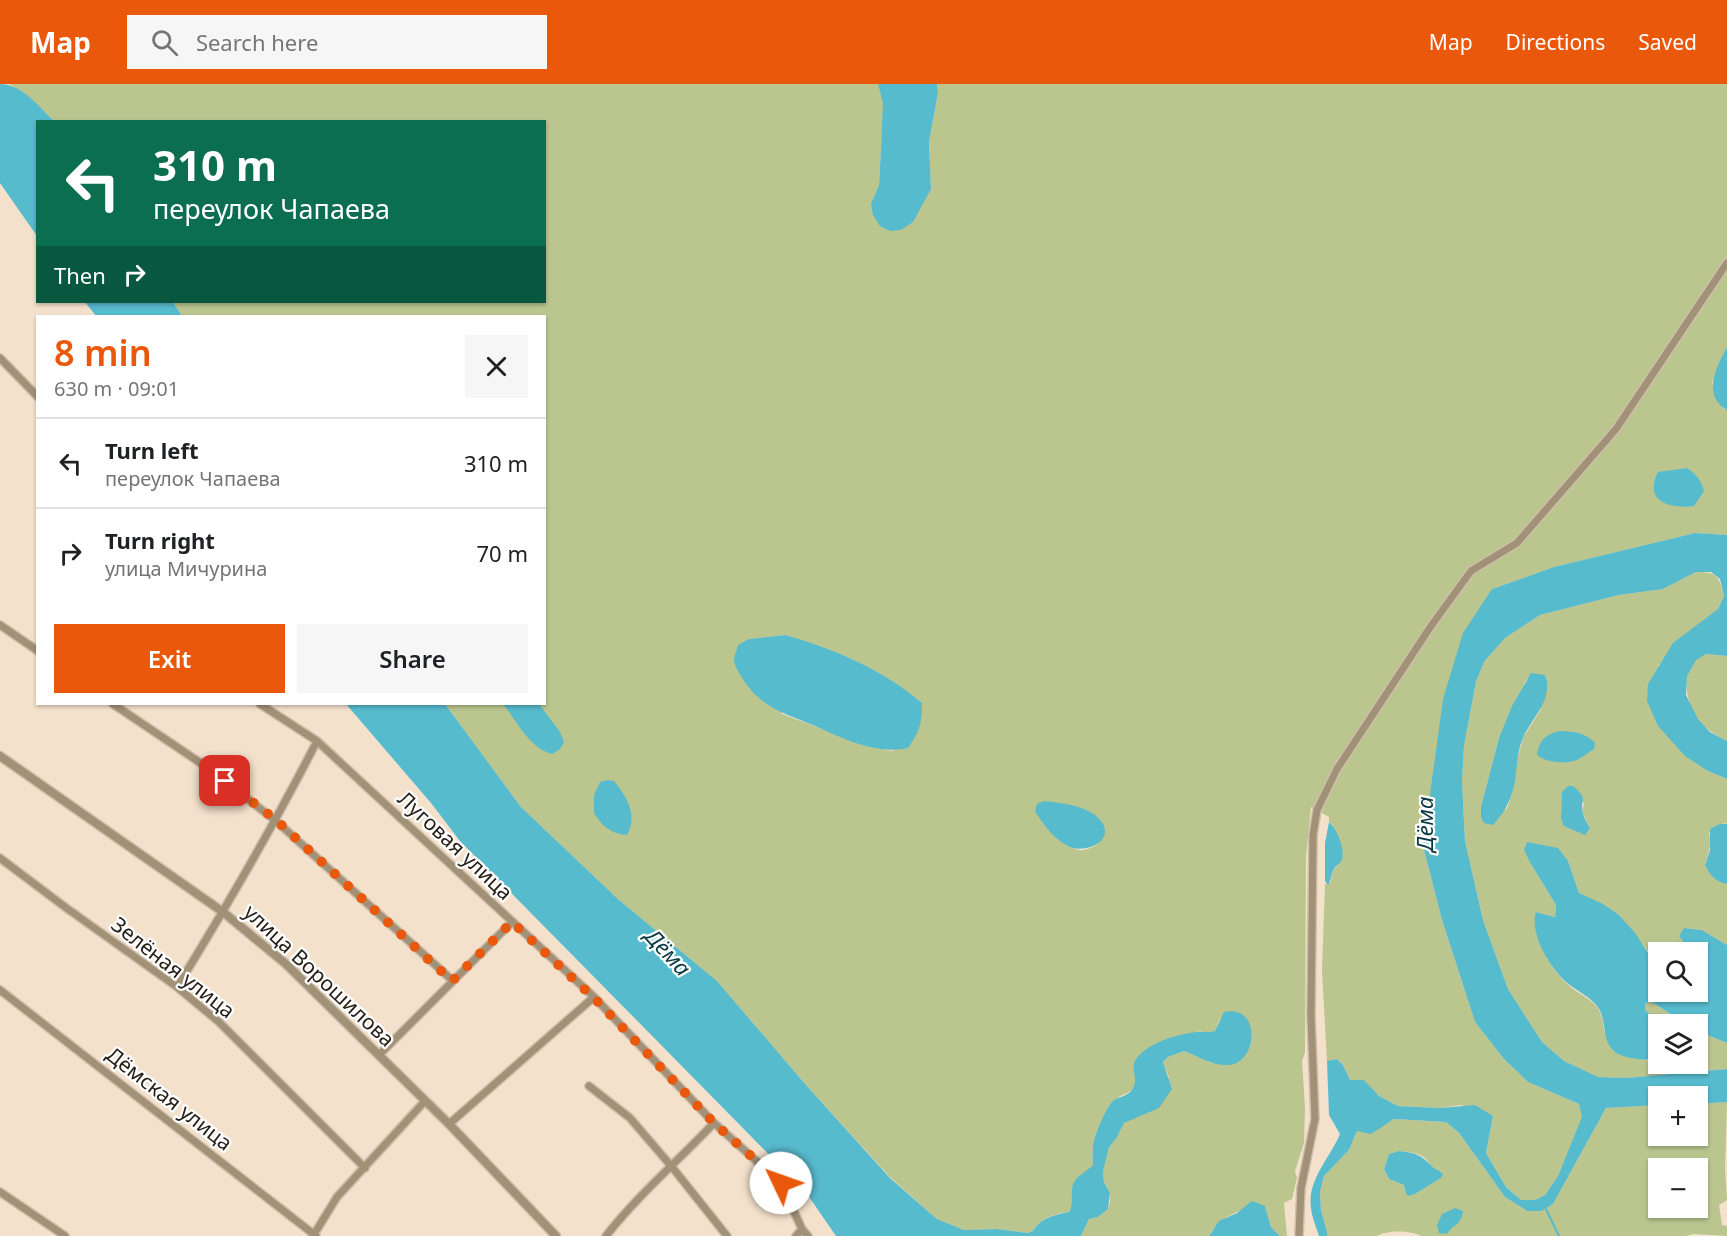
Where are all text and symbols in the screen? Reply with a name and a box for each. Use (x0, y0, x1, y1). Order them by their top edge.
search box (127, 15, 547, 69)
text: Map (30, 23, 91, 61)
icon: search (148, 26, 181, 59)
text: Search here (196, 27, 318, 57)
text: Map (1429, 28, 1473, 56)
text: Directions (1506, 28, 1605, 56)
text: Saved (1638, 28, 1697, 56)
text: 310 m (153, 136, 277, 193)
icon: left (54, 144, 132, 222)
text: переулок Чапаева (153, 190, 390, 227)
icon: right (118, 258, 151, 291)
text: Then (54, 260, 106, 290)
text: 8 min (54, 328, 152, 377)
button: close (465, 335, 528, 398)
text: 630 m · 09:01 (54, 375, 179, 402)
text: Turn left (105, 435, 199, 465)
icon: left (54, 447, 87, 480)
text: 310 m (464, 448, 528, 478)
text: переулок Чапаева (105, 465, 281, 492)
text: Turn right (105, 525, 215, 555)
icon: right (54, 537, 87, 570)
text: 70 m (477, 538, 528, 568)
text: улица Мичурина (105, 555, 267, 582)
button: Exit (54, 624, 285, 693)
button: Share (297, 624, 528, 693)
pin (199, 755, 250, 806)
icon: arrive (208, 764, 241, 797)
street label: Луговая улица (392, 785, 519, 906)
water label: Дёма (1409, 797, 1439, 853)
street label: улица Ворошилова (238, 898, 401, 1053)
street label: Зелёная улица (106, 910, 241, 1024)
water label: Дёма (638, 920, 698, 982)
map controls (1648, 942, 1708, 1218)
button: search (1648, 942, 1708, 1002)
button: layers (1648, 1014, 1708, 1074)
street label: Дёмская улица (101, 1040, 238, 1156)
button: + (1648, 1086, 1708, 1146)
position arrow (749, 1151, 813, 1215)
button: − (1648, 1158, 1708, 1218)

